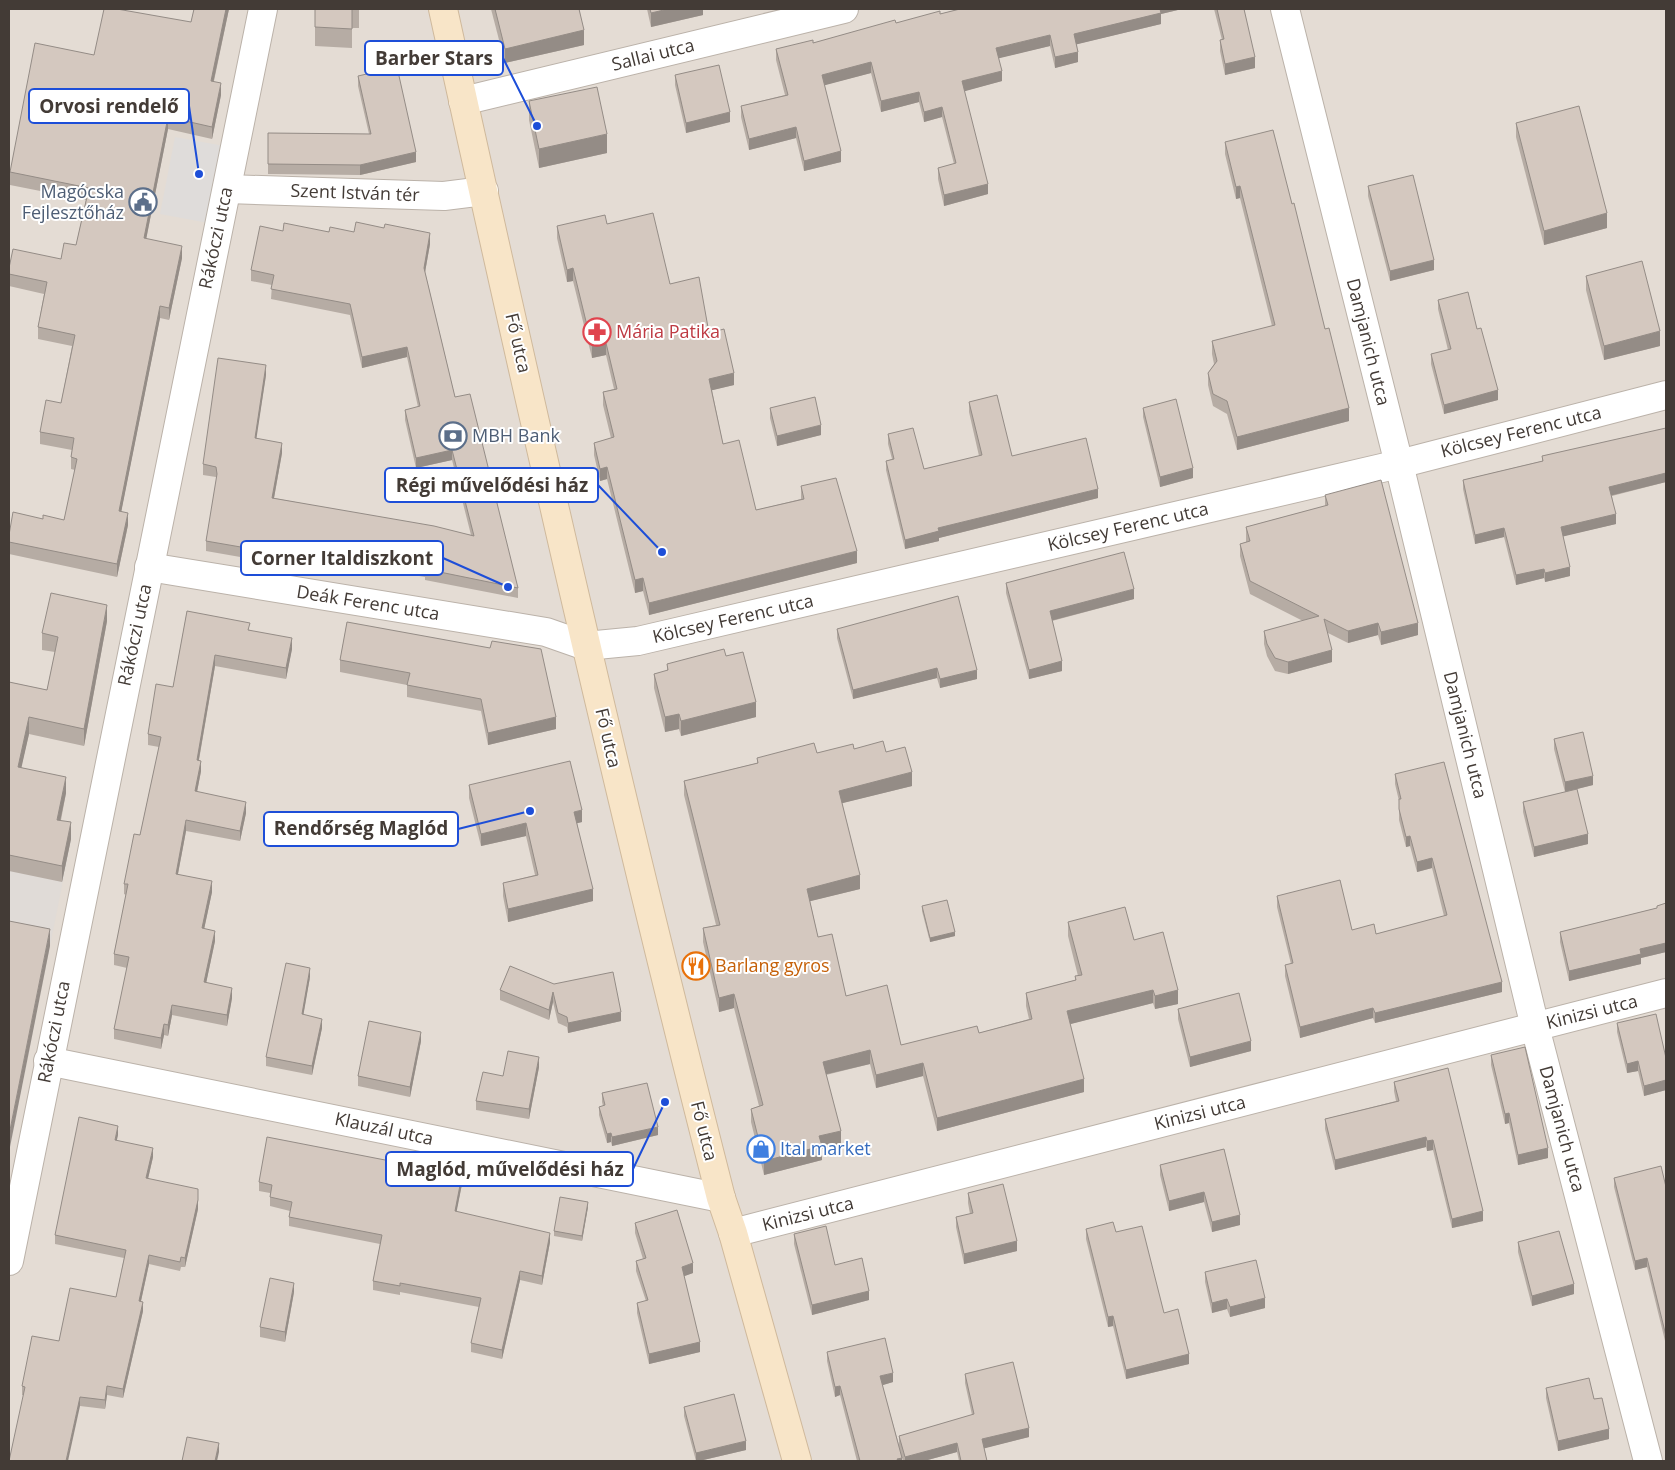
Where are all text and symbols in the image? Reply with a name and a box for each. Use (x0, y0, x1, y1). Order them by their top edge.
street label: Sallai utca (609, 32, 697, 76)
callout: Barber Stars (365, 41, 503, 75)
text: Barber Stars (375, 45, 493, 71)
callout: Orvosi rendelő (29, 89, 189, 123)
text: Orvosi rendelő (39, 93, 179, 119)
street label: Szent István tér (290, 178, 421, 206)
place label: Magócska Fejlesztőház (22, 179, 124, 224)
street label: Rákóczi utca (192, 185, 238, 291)
public building icon: Magócska Fejlesztőház (128, 187, 158, 217)
street label: Damjanich utca (1342, 276, 1396, 408)
street label: Fő utca (500, 310, 538, 375)
pharmacy icon: Mária Patika (582, 317, 612, 347)
place label: Mária Patika (616, 319, 720, 343)
street label: Kölcsey Ferenc utca (1438, 399, 1604, 463)
bank icon: MBH Bank (438, 421, 468, 451)
place label: MBH Bank (472, 423, 560, 447)
callout: Régi művelődési ház (385, 468, 598, 502)
text: Régi művelődési ház (396, 472, 588, 498)
street label: Kölcsey Ferenc utca (1045, 496, 1211, 556)
callout: Corner Italdiszkont (241, 541, 443, 575)
text: Corner Italdiszkont (251, 545, 433, 571)
street label: Deák Ferenc utca (295, 579, 441, 625)
street label: Rákóczi utca (111, 582, 157, 688)
street label: Kölcsey Ferenc utca (650, 588, 816, 648)
street label: Damjanich utca (1439, 669, 1493, 801)
street label: Fő utca (590, 705, 628, 770)
callout: Rendőrség Maglód (264, 812, 458, 846)
text: Rendőrség Maglód (274, 815, 448, 841)
restaurant icon: Barlang gyros (681, 951, 711, 981)
place label: Barlang gyros (715, 953, 830, 977)
street label: Rákóczi utca (31, 979, 75, 1085)
street label: Kinizsi utca (1544, 988, 1640, 1034)
street label: Damjanich utca (1535, 1063, 1591, 1195)
street label: Kinizsi utca (1152, 1089, 1248, 1135)
street label: Fő utca (686, 1098, 724, 1163)
street label: Klauzál utca (333, 1106, 436, 1150)
shop icon: Ital market (746, 1134, 776, 1164)
place label: Ital market (780, 1136, 871, 1160)
callout: Maglód, művelődési ház (386, 1152, 633, 1186)
text: Maglód, művelődési ház (396, 1156, 624, 1182)
street label: Kinizsi utca (760, 1190, 856, 1236)

